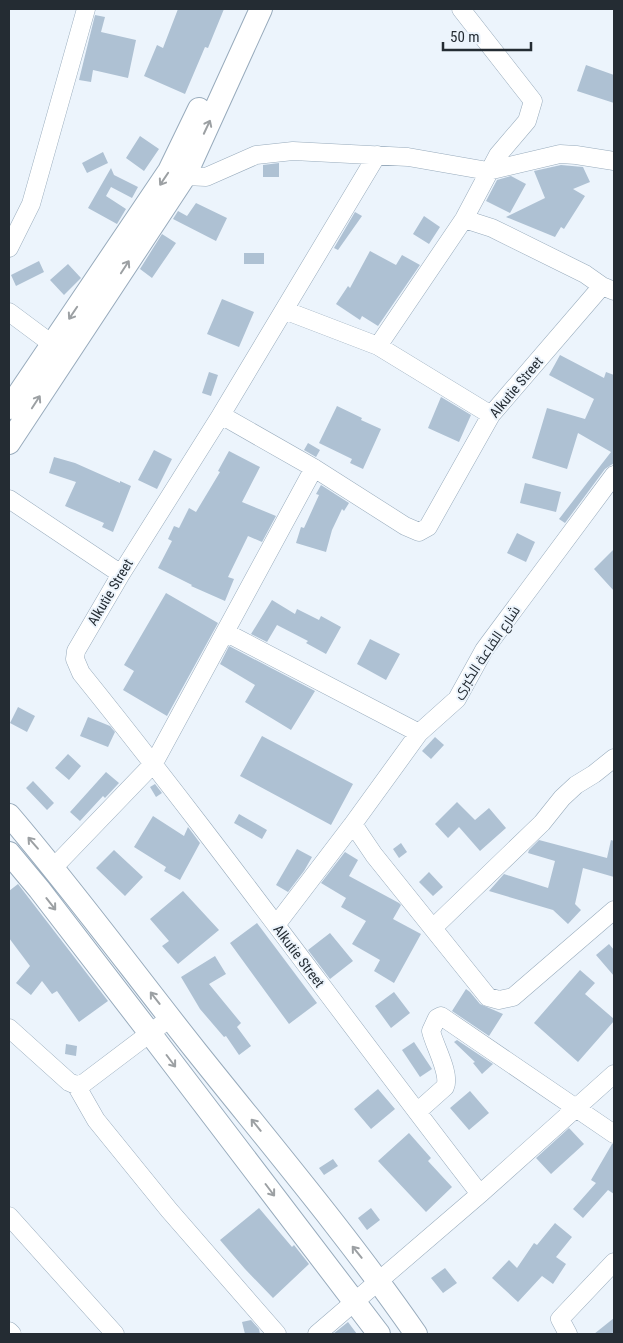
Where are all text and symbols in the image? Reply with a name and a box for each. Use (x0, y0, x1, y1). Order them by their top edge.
scale bar (443, 20, 530, 52)
text: 50 m (450, 28, 480, 46)
one-way arrow (203, 120, 213, 135)
one-way arrow (159, 171, 169, 185)
one-way arrow (120, 260, 130, 274)
one-way arrow (68, 306, 78, 320)
street label: Alkutie Street (486, 353, 546, 421)
one-way arrow (31, 396, 41, 410)
street label: Alkutie Street (84, 556, 136, 628)
street label: شارع القاعة الكبرى (449, 603, 524, 702)
one-way arrow (27, 836, 38, 849)
one-way arrow (45, 897, 56, 910)
street label: Alkutie Street (270, 922, 328, 990)
one-way arrow (149, 992, 160, 1005)
one-way arrow (166, 1054, 176, 1068)
one-way arrow (250, 1119, 261, 1132)
one-way arrow (264, 1183, 275, 1196)
one-way arrow (351, 1246, 362, 1259)

